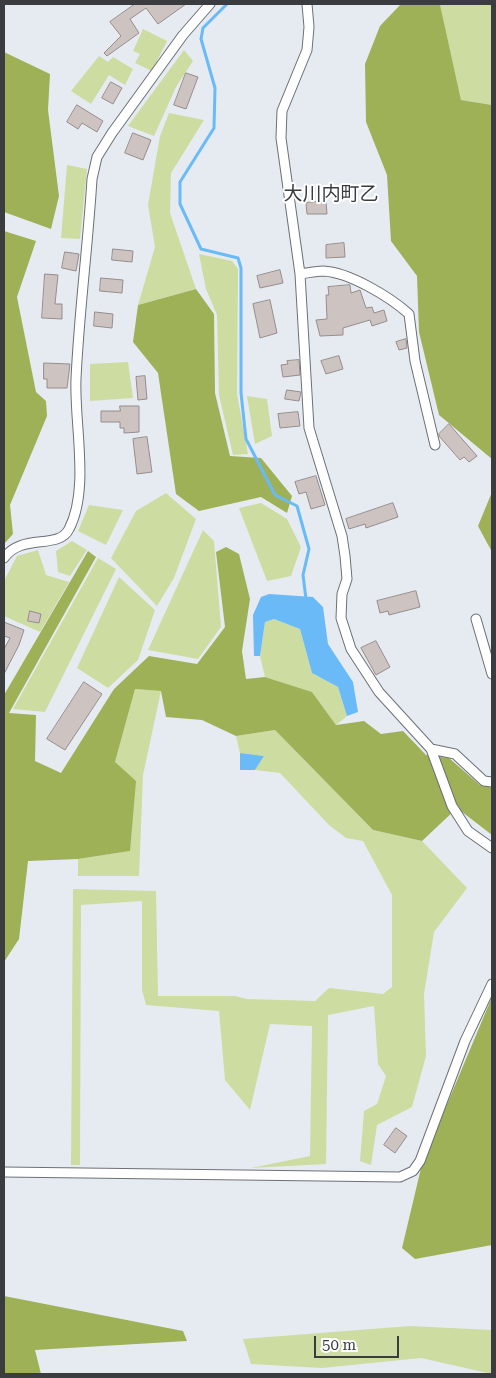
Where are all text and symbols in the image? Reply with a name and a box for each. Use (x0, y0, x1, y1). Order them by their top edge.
district label: 大川内町乙 (284, 183, 378, 205)
scale bar (316, 1326, 401, 1358)
text: 50 m (322, 1336, 356, 1354)

